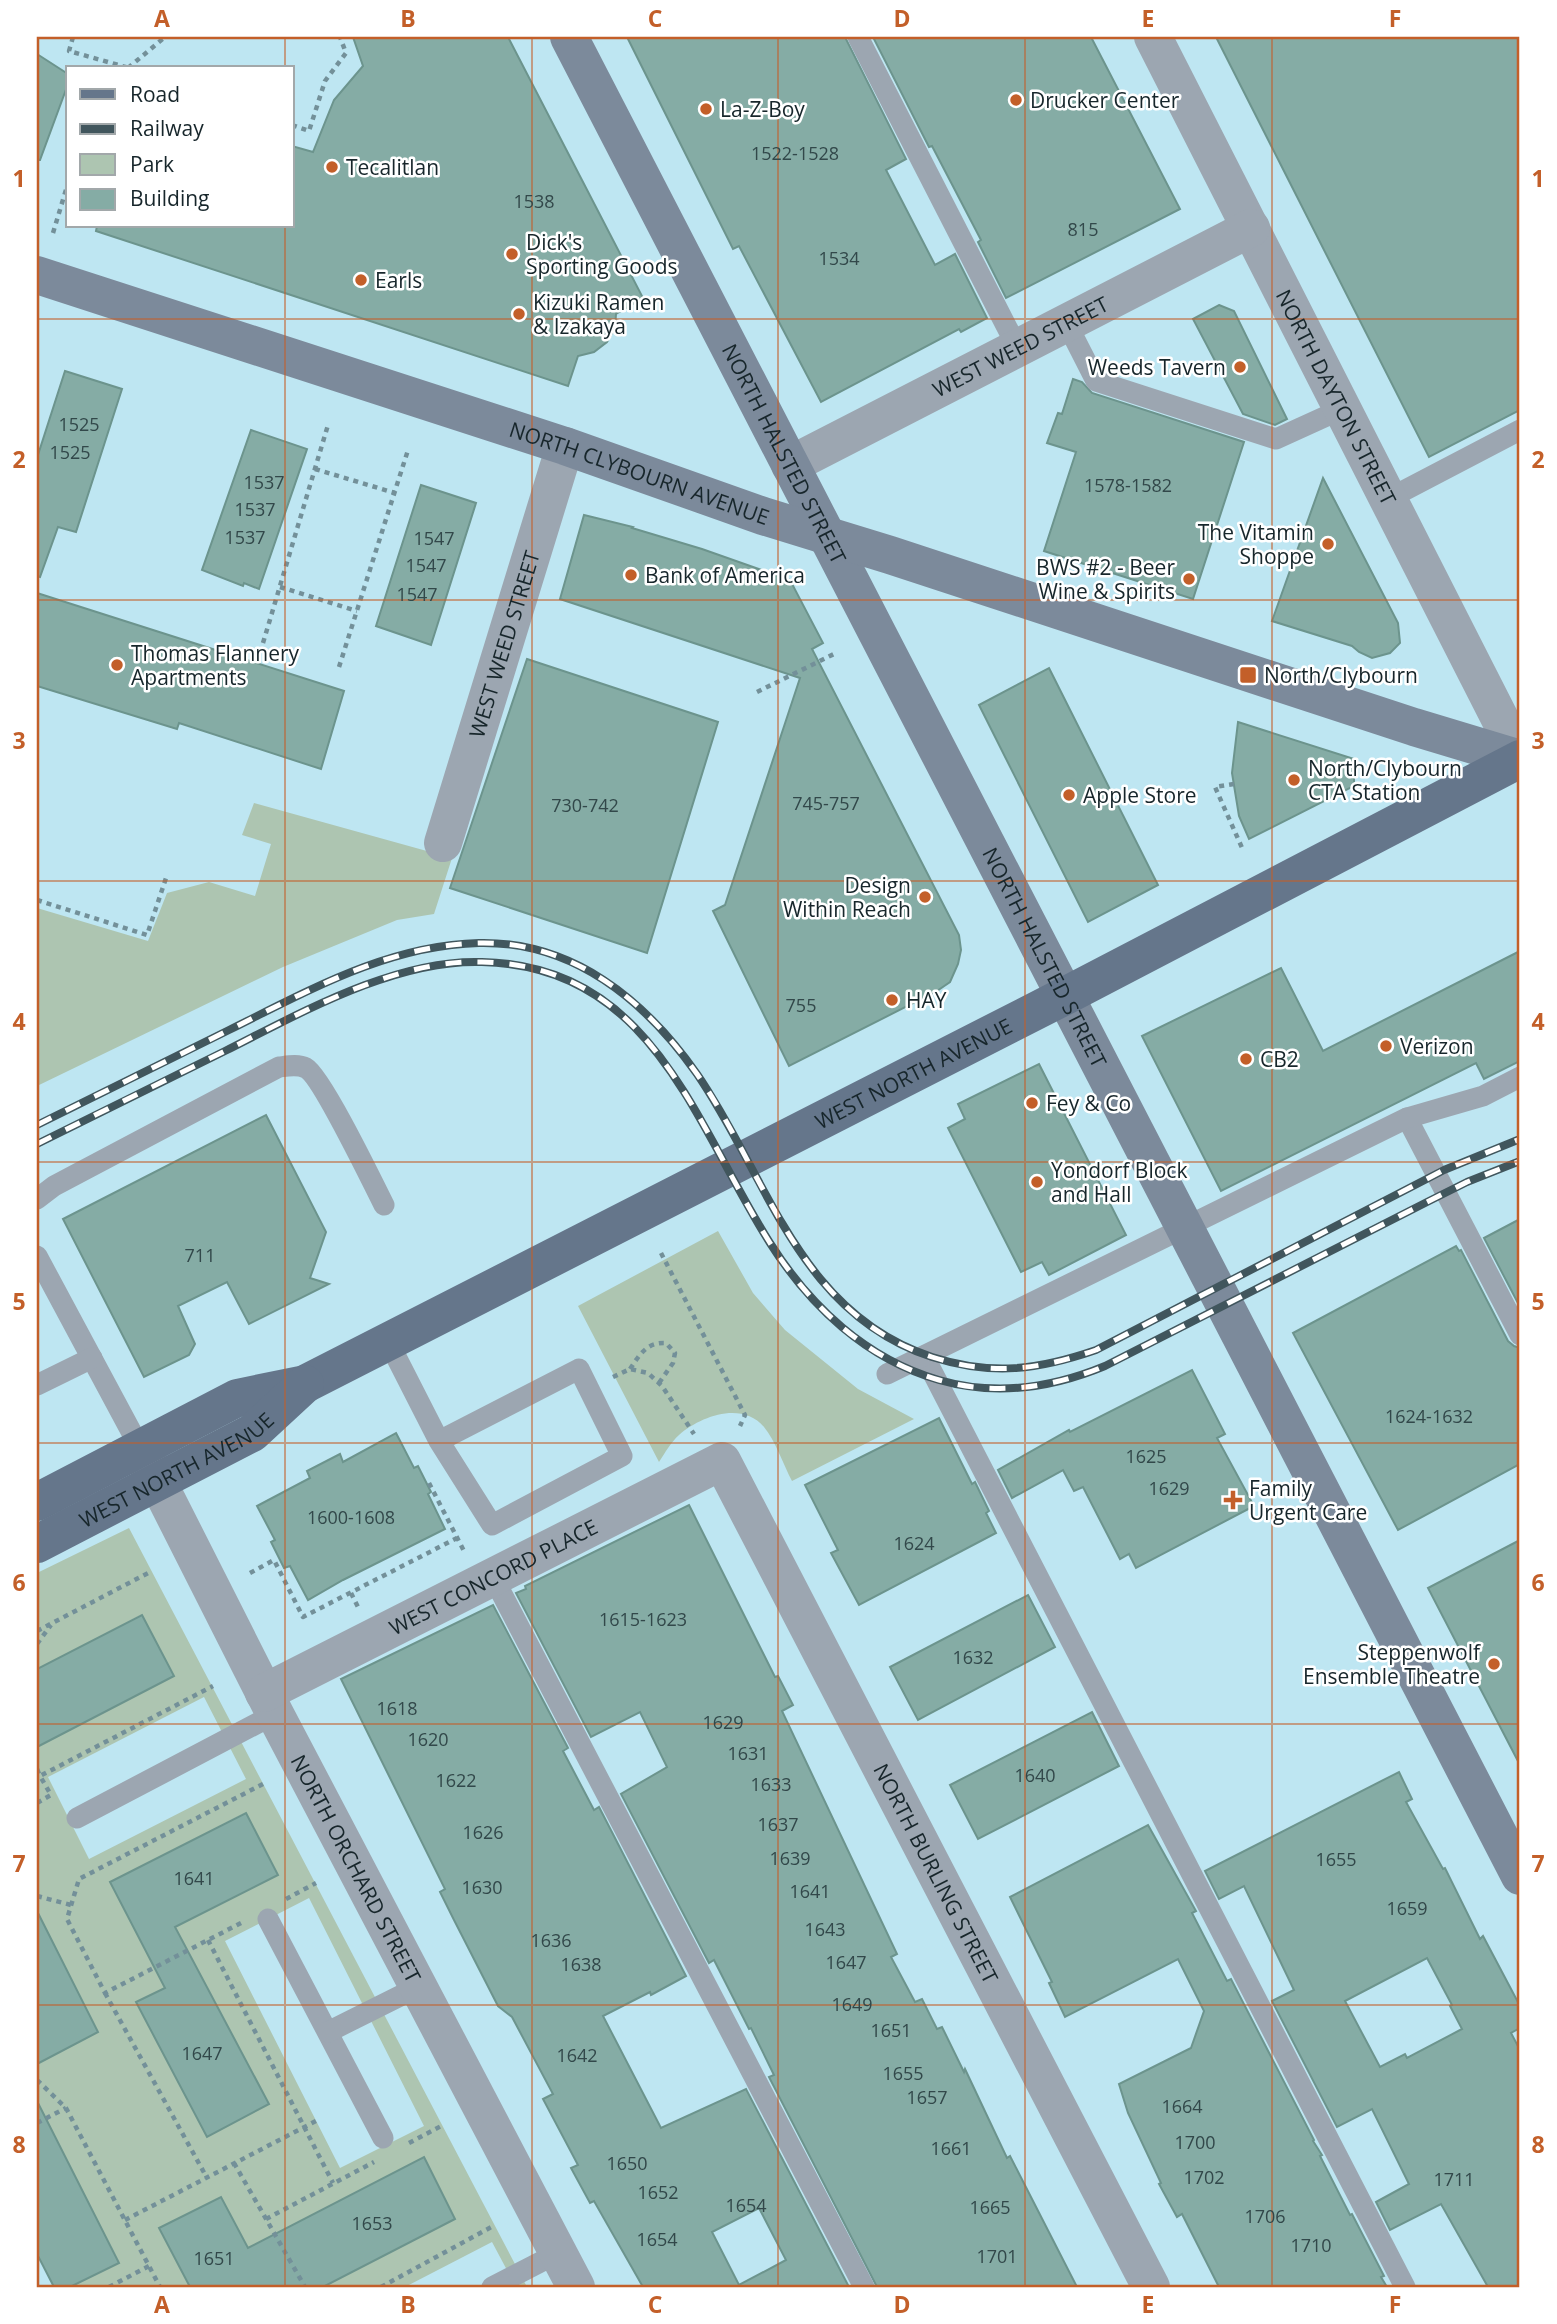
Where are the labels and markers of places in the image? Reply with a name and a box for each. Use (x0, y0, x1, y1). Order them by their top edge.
place label: Drucker Center (1030, 86, 1180, 114)
marker: Drucker Center (1008, 92, 1024, 108)
place label: La-Z-Boy (720, 95, 805, 123)
marker: La-Z-Boy (698, 101, 714, 117)
place label: Tecalitlan (346, 153, 439, 181)
marker: Tecalitlan (324, 159, 340, 175)
place label: Dick's Sporting Goods (526, 228, 678, 280)
marker: Dick's Sporting Goods (504, 246, 520, 262)
place label: Earls (375, 266, 422, 294)
marker: Earls (353, 272, 369, 288)
place label: Kizuki Ramen & Izakaya (533, 288, 664, 340)
marker: Kizuki Ramen & Izakaya (511, 306, 527, 322)
place label: Weeds Tavern (1088, 353, 1226, 381)
marker: Weeds Tavern (1232, 359, 1248, 375)
place label: The Vitamin Shoppe (1198, 518, 1314, 570)
marker: The Vitamin Shoppe (1320, 536, 1336, 552)
place label: BWS #2 - Beer Wine & Spirits (1036, 553, 1175, 605)
place label: Bank of America (645, 561, 805, 589)
marker: Bank of America (623, 567, 639, 583)
marker: BWS #2 - Beer Wine & Spirits (1181, 571, 1197, 587)
place label: Thomas Flannery Apartments (131, 639, 300, 691)
marker: Thomas Flannery Apartments (109, 657, 125, 673)
place label: North/Clybourn (1264, 661, 1418, 689)
marker: North/Clybourn (1238, 665, 1258, 685)
place label: North/Clybourn CTA Station (1308, 754, 1462, 806)
marker: North/Clybourn CTA Station (1286, 772, 1302, 788)
place label: Apple Store (1083, 781, 1197, 809)
marker: Apple Store (1061, 787, 1077, 803)
place label: Design Within Reach (783, 871, 911, 923)
marker: Design Within Reach (917, 889, 933, 905)
place label: HAY (906, 986, 947, 1014)
marker: HAY (884, 992, 900, 1008)
place label: Verizon (1400, 1032, 1474, 1060)
marker: Verizon (1378, 1038, 1394, 1054)
place label: CB2 (1260, 1045, 1299, 1073)
marker: CB2 (1238, 1051, 1254, 1067)
place label: Fey & Co (1046, 1089, 1131, 1117)
marker: Fey & Co (1024, 1095, 1040, 1111)
place label: Yondorf Block and Hall (1051, 1156, 1187, 1208)
marker: Yondorf Block and Hall (1029, 1174, 1045, 1190)
place label: Family Urgent Care (1249, 1474, 1367, 1526)
marker: Family Urgent Care (1223, 1490, 1243, 1510)
place label: Steppenwolf Ensemble Theatre (1303, 1638, 1482, 1690)
marker: Steppenwolf Ensemble Theatre (1486, 1656, 1502, 1672)

